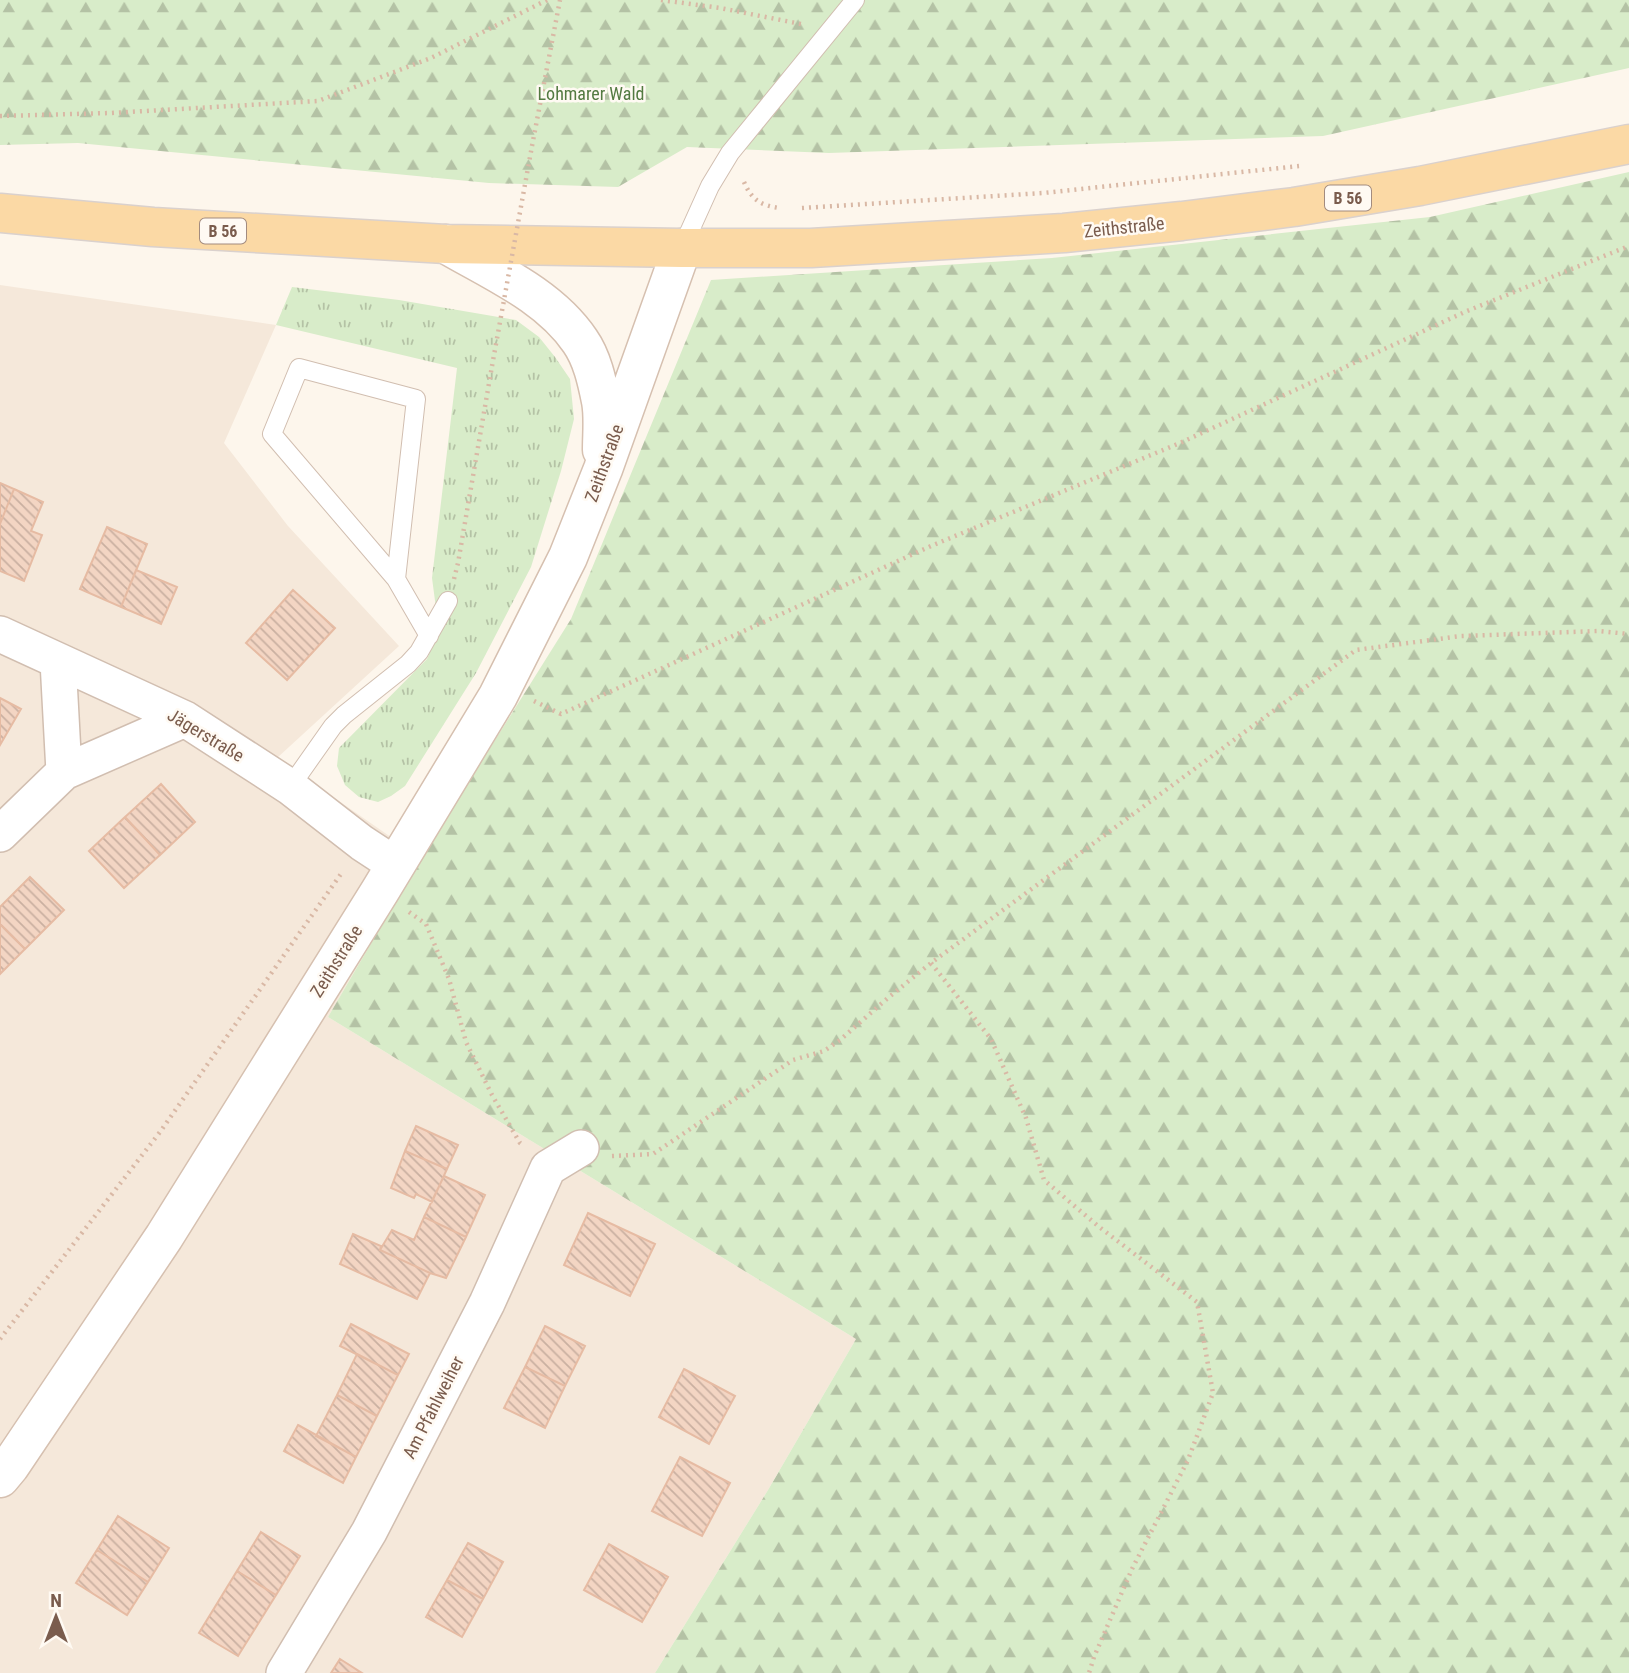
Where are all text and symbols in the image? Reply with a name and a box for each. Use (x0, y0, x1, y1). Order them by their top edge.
park label: Lohmarer Wald (538, 83, 644, 104)
road number: B 56 (1325, 186, 1371, 210)
street label: Zeithstraße (1083, 212, 1165, 242)
road number: B 56 (200, 218, 246, 244)
street label: Zeithstraße (580, 421, 628, 505)
street label: Jägerstraße (164, 704, 248, 766)
street label: Zeithstraße (306, 921, 366, 1001)
street label: Am Pfahlweiher (398, 1352, 468, 1462)
north arrow (21, 1582, 91, 1652)
text: N (50, 1589, 62, 1612)

